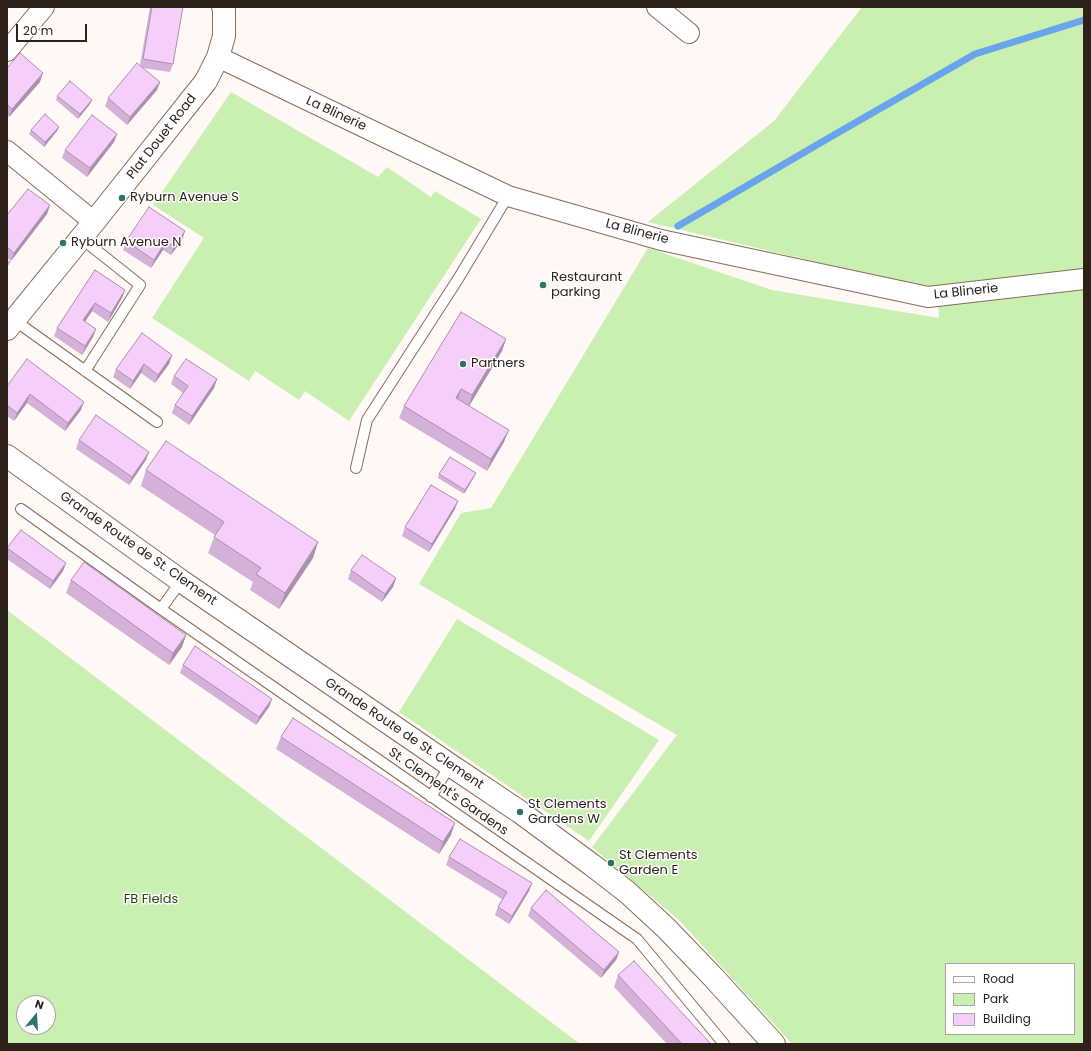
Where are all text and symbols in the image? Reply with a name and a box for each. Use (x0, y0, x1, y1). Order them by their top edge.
scale bar (18, 16, 89, 42)
text: 20 m (23, 22, 53, 39)
street label: Plat Douet Road (124, 91, 200, 183)
street label: La Blinerie (303, 93, 369, 135)
place label: Ryburn Avenue S (130, 190, 239, 206)
marker: Ryburn Avenue S (117, 193, 127, 203)
street label: La Blinerie (604, 216, 670, 248)
place label: Ryburn Avenue N (71, 235, 181, 251)
marker: Ryburn Avenue N (58, 238, 68, 248)
place label: Restaurant parking (551, 270, 622, 301)
marker: Restaurant parking (538, 280, 548, 290)
street label: La Blinerie (933, 281, 999, 303)
place label: Partners (471, 356, 525, 372)
marker: Partners (458, 359, 468, 369)
street label: Grande Route de St. Clement (57, 489, 219, 609)
street label: Grande Route de St. Clement (322, 675, 486, 793)
street label: St. Clement's Gardens (385, 745, 511, 839)
place label: St Clements Gardens W (528, 797, 606, 828)
marker: St Clements Gardens W (515, 807, 525, 817)
place label: St Clements Garden E (619, 848, 697, 879)
marker: St Clements Garden E (606, 858, 616, 868)
park label: FB Fields (124, 892, 178, 908)
legend (945, 963, 1075, 1035)
text: Road (983, 970, 1014, 987)
text: Park (983, 990, 1009, 1007)
north arrow (16, 995, 56, 1035)
text: N (33, 996, 46, 1013)
text: Building (983, 1010, 1031, 1027)

